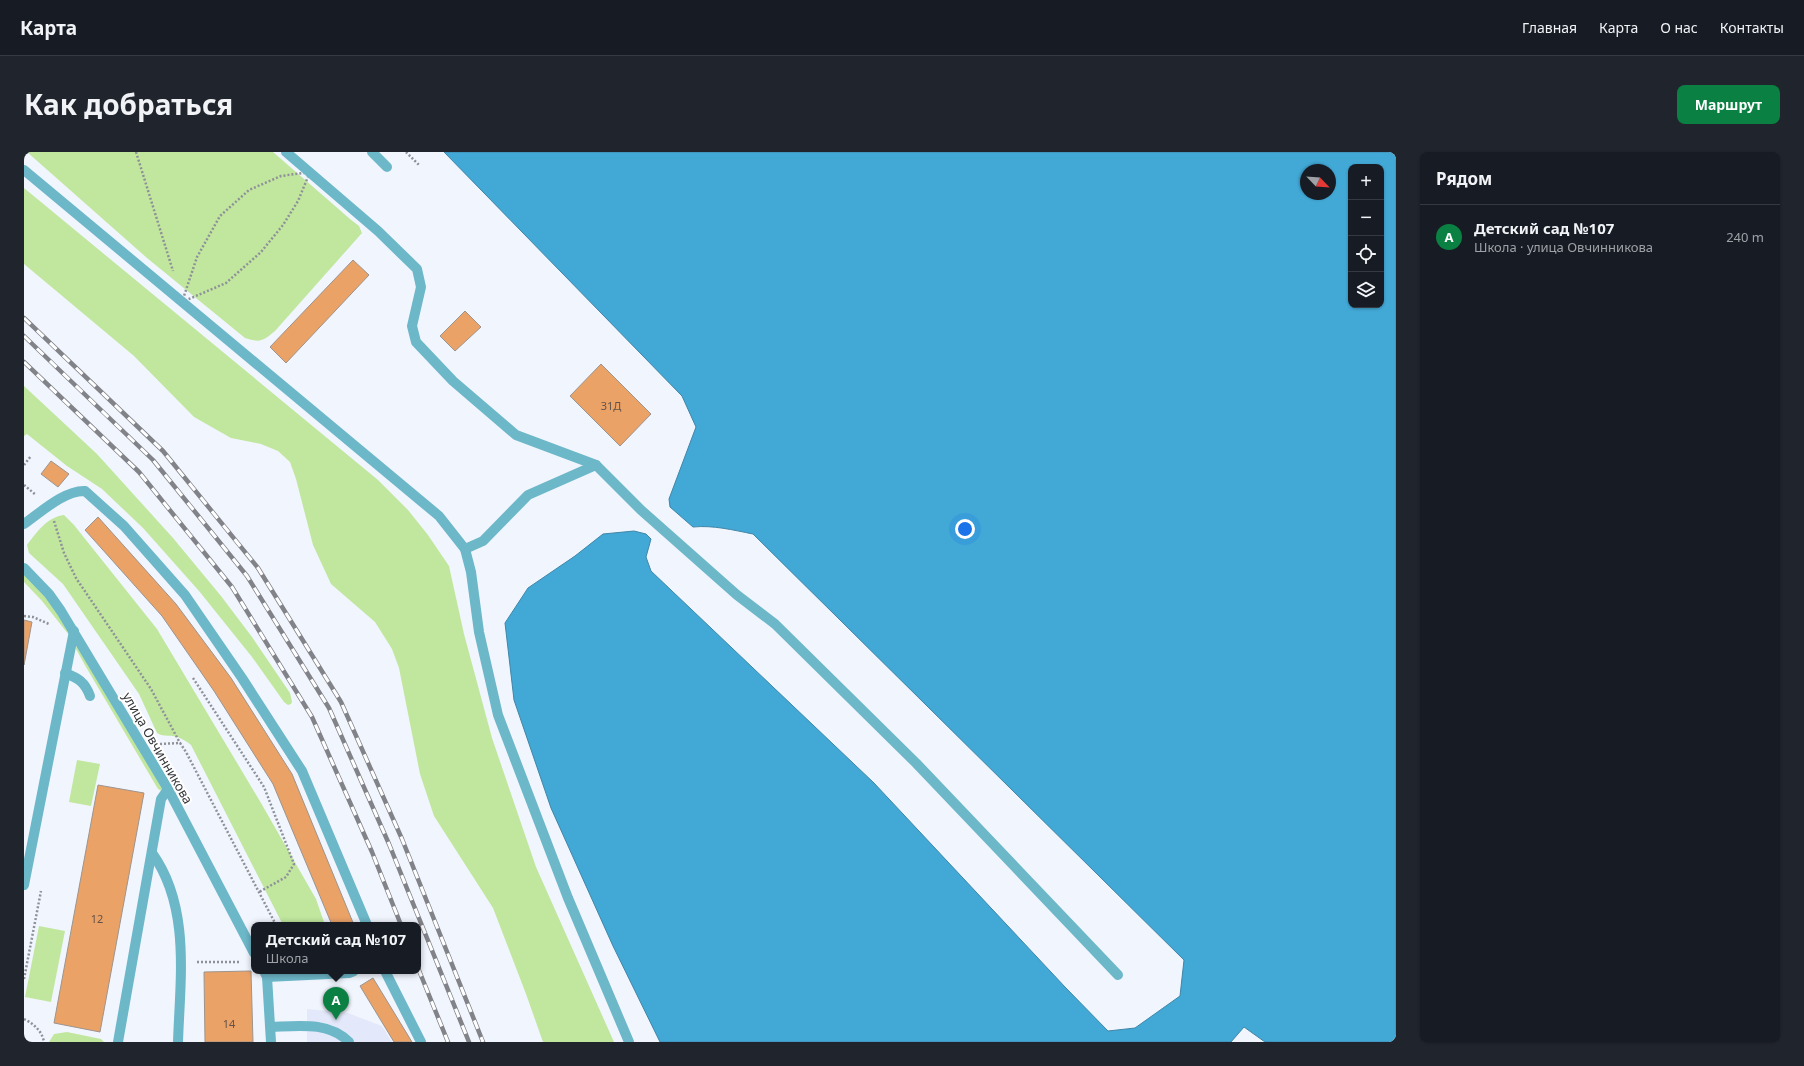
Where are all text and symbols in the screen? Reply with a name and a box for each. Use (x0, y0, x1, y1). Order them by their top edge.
text: Карта (20, 15, 77, 41)
text: Главная (1522, 18, 1577, 37)
text: Карта (1599, 18, 1638, 37)
text: О нас (1660, 18, 1698, 37)
text: Контакты (1720, 18, 1784, 37)
text: Как добраться (24, 85, 233, 123)
button: Маршрут (1677, 85, 1780, 124)
north arrow (1300, 164, 1336, 200)
map controls (1348, 164, 1384, 308)
button: + (1348, 164, 1384, 200)
text: Рядом (1436, 167, 1492, 190)
button: − (1348, 200, 1384, 236)
text: Детский сад №107 (1474, 218, 1614, 238)
text: A (1445, 228, 1454, 246)
text: 240 m (1726, 228, 1764, 246)
button: locate (1348, 236, 1384, 272)
text: Школа · улица Овчинникова (1474, 238, 1653, 256)
button: layers (1348, 272, 1384, 308)
house number: 31Д (601, 398, 621, 413)
your location (955, 519, 975, 539)
street label: улица Овчинникова (119, 689, 197, 807)
house number: 12 (91, 911, 103, 926)
popup (251, 922, 421, 974)
text: Детский сад №107 (266, 929, 406, 949)
text: Школа (266, 949, 309, 967)
pin: A (323, 987, 349, 1020)
house number: 14 (223, 1016, 236, 1031)

